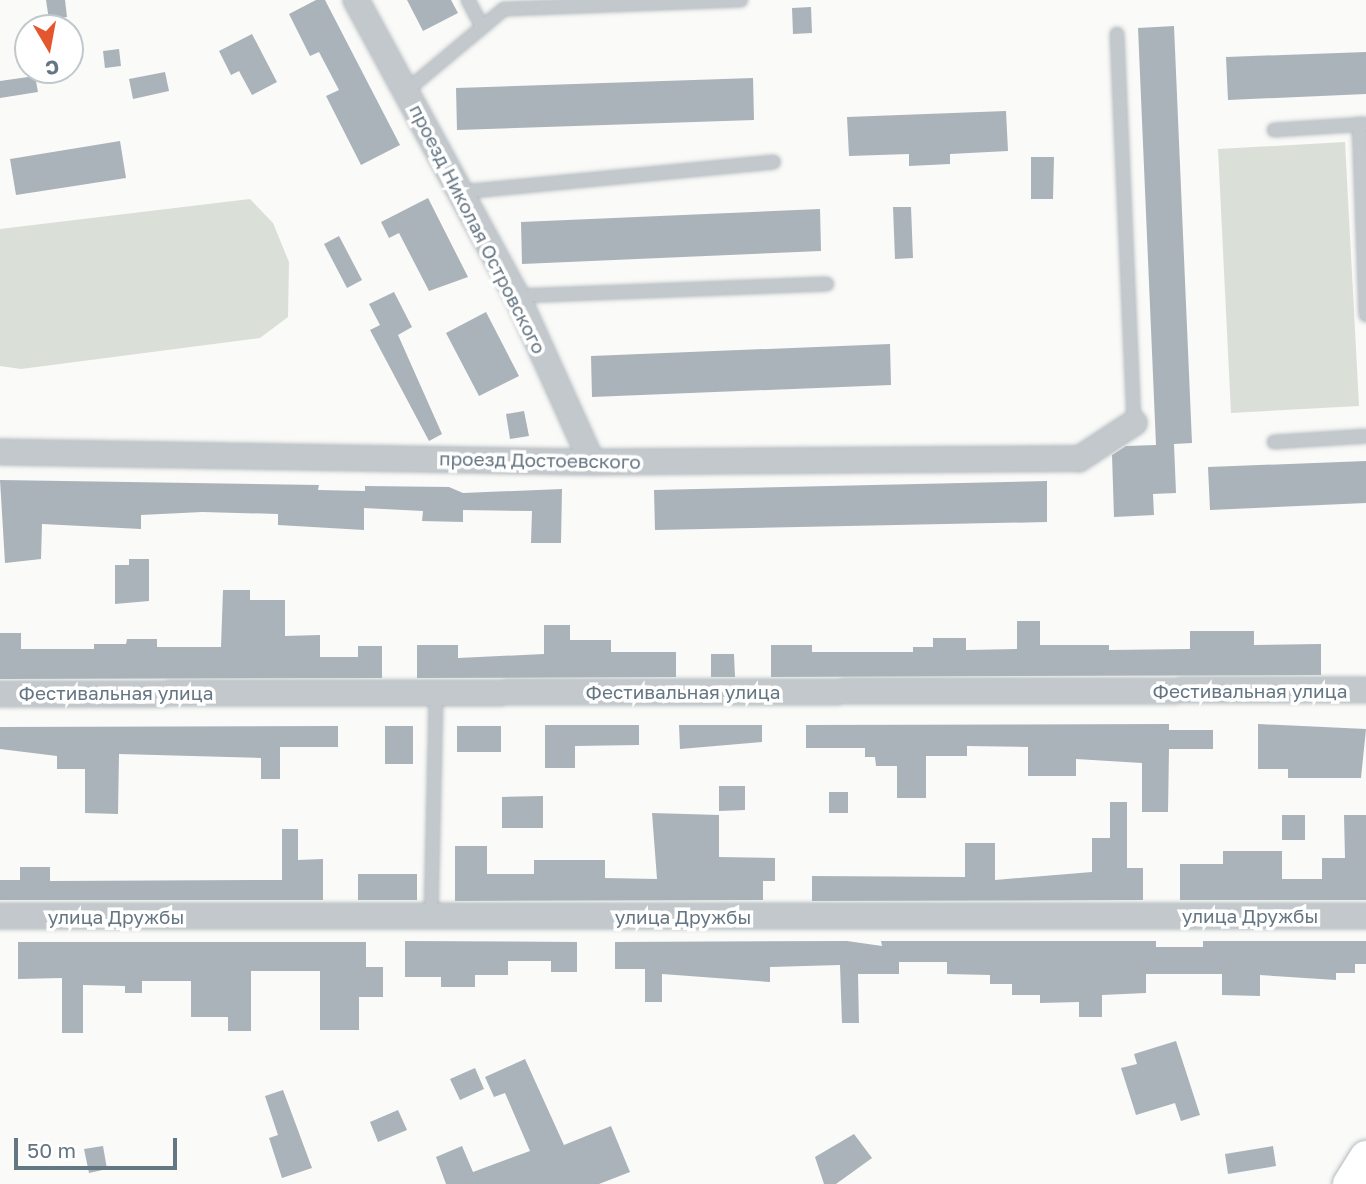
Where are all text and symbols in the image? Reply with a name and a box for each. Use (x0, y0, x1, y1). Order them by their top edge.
north arrow (14, 14, 84, 84)
text: С (44, 56, 61, 81)
street label: проезд Николая Островского (405, 101, 551, 357)
street label: проезд Достоевского (439, 447, 641, 473)
street label: Фестивальная улица (1153, 680, 1347, 702)
street label: Фестивальная улица (586, 681, 780, 703)
street label: Фестивальная улица (19, 682, 213, 704)
street label: улица Дружбы (1182, 905, 1318, 927)
street label: улица Дружбы (48, 906, 184, 928)
street label: улица Дружбы (615, 906, 751, 928)
scale bar (18, 1124, 180, 1168)
text: 50 m (27, 1137, 76, 1163)

